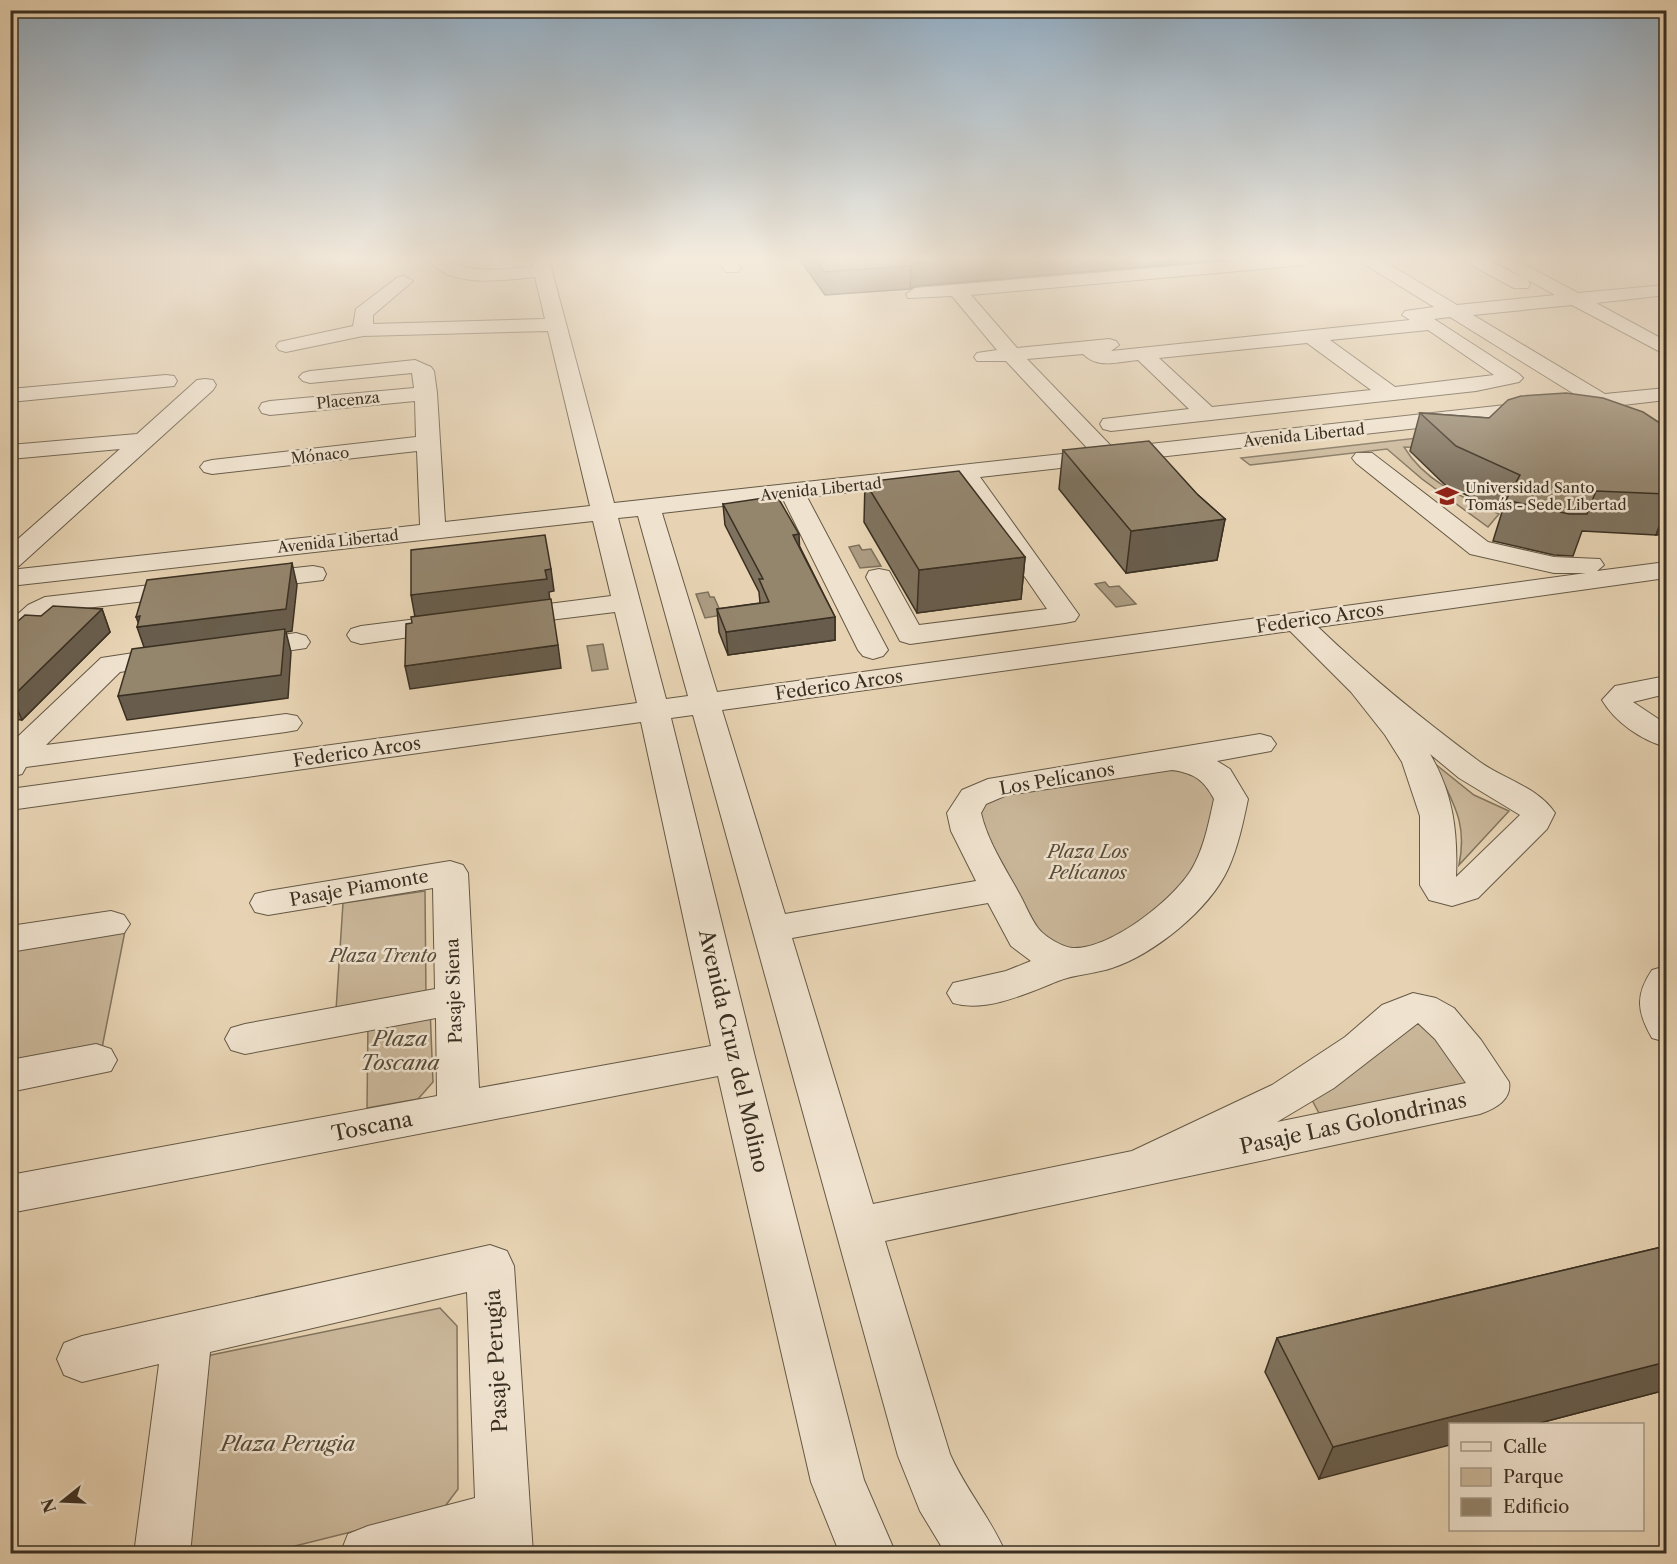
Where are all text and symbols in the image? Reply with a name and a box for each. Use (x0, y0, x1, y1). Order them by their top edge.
street label: Placenza (315, 387, 381, 413)
street label: Avenida Libertad (1242, 419, 1365, 451)
street label: Mónaco (290, 443, 350, 467)
street label: Avenida Libertad (759, 473, 882, 505)
place label: Universidad Santo Tomás - Sede Libertad (1465, 478, 1627, 514)
school or university icon: Universidad Santo Tomás - Sede Libertad (1434, 483, 1460, 509)
street label: Avenida Libertad (276, 525, 399, 557)
street label: Federico Arcos (1255, 598, 1385, 638)
street label: Federico Arcos (774, 665, 904, 705)
street label: Federico Arcos (292, 732, 422, 772)
street label: Los Pelícanos (998, 758, 1116, 800)
park label: Plaza Los Pelícanos (1045, 841, 1129, 884)
street label: Pasaje Piamonte (288, 865, 430, 911)
street label: Avenida Cruz del Molino (694, 926, 774, 1175)
street label: Pasaje Siena (441, 937, 467, 1044)
park label: Plaza Trento (327, 945, 437, 967)
park label: Plaza Toscana (360, 1026, 440, 1075)
street label: Pasaje Las Golondrinas (1237, 1087, 1469, 1159)
street label: Toscana (329, 1106, 416, 1146)
street label: Pasaje Perugia (480, 1288, 512, 1433)
legend (1449, 1423, 1644, 1531)
park label: Plaza Perugia (219, 1431, 356, 1456)
text: Calle (1503, 1436, 1547, 1458)
text: Parque (1503, 1466, 1564, 1488)
north arrow (33, 1471, 93, 1531)
text: N (37, 1496, 60, 1515)
text: Edificio (1503, 1496, 1569, 1518)

